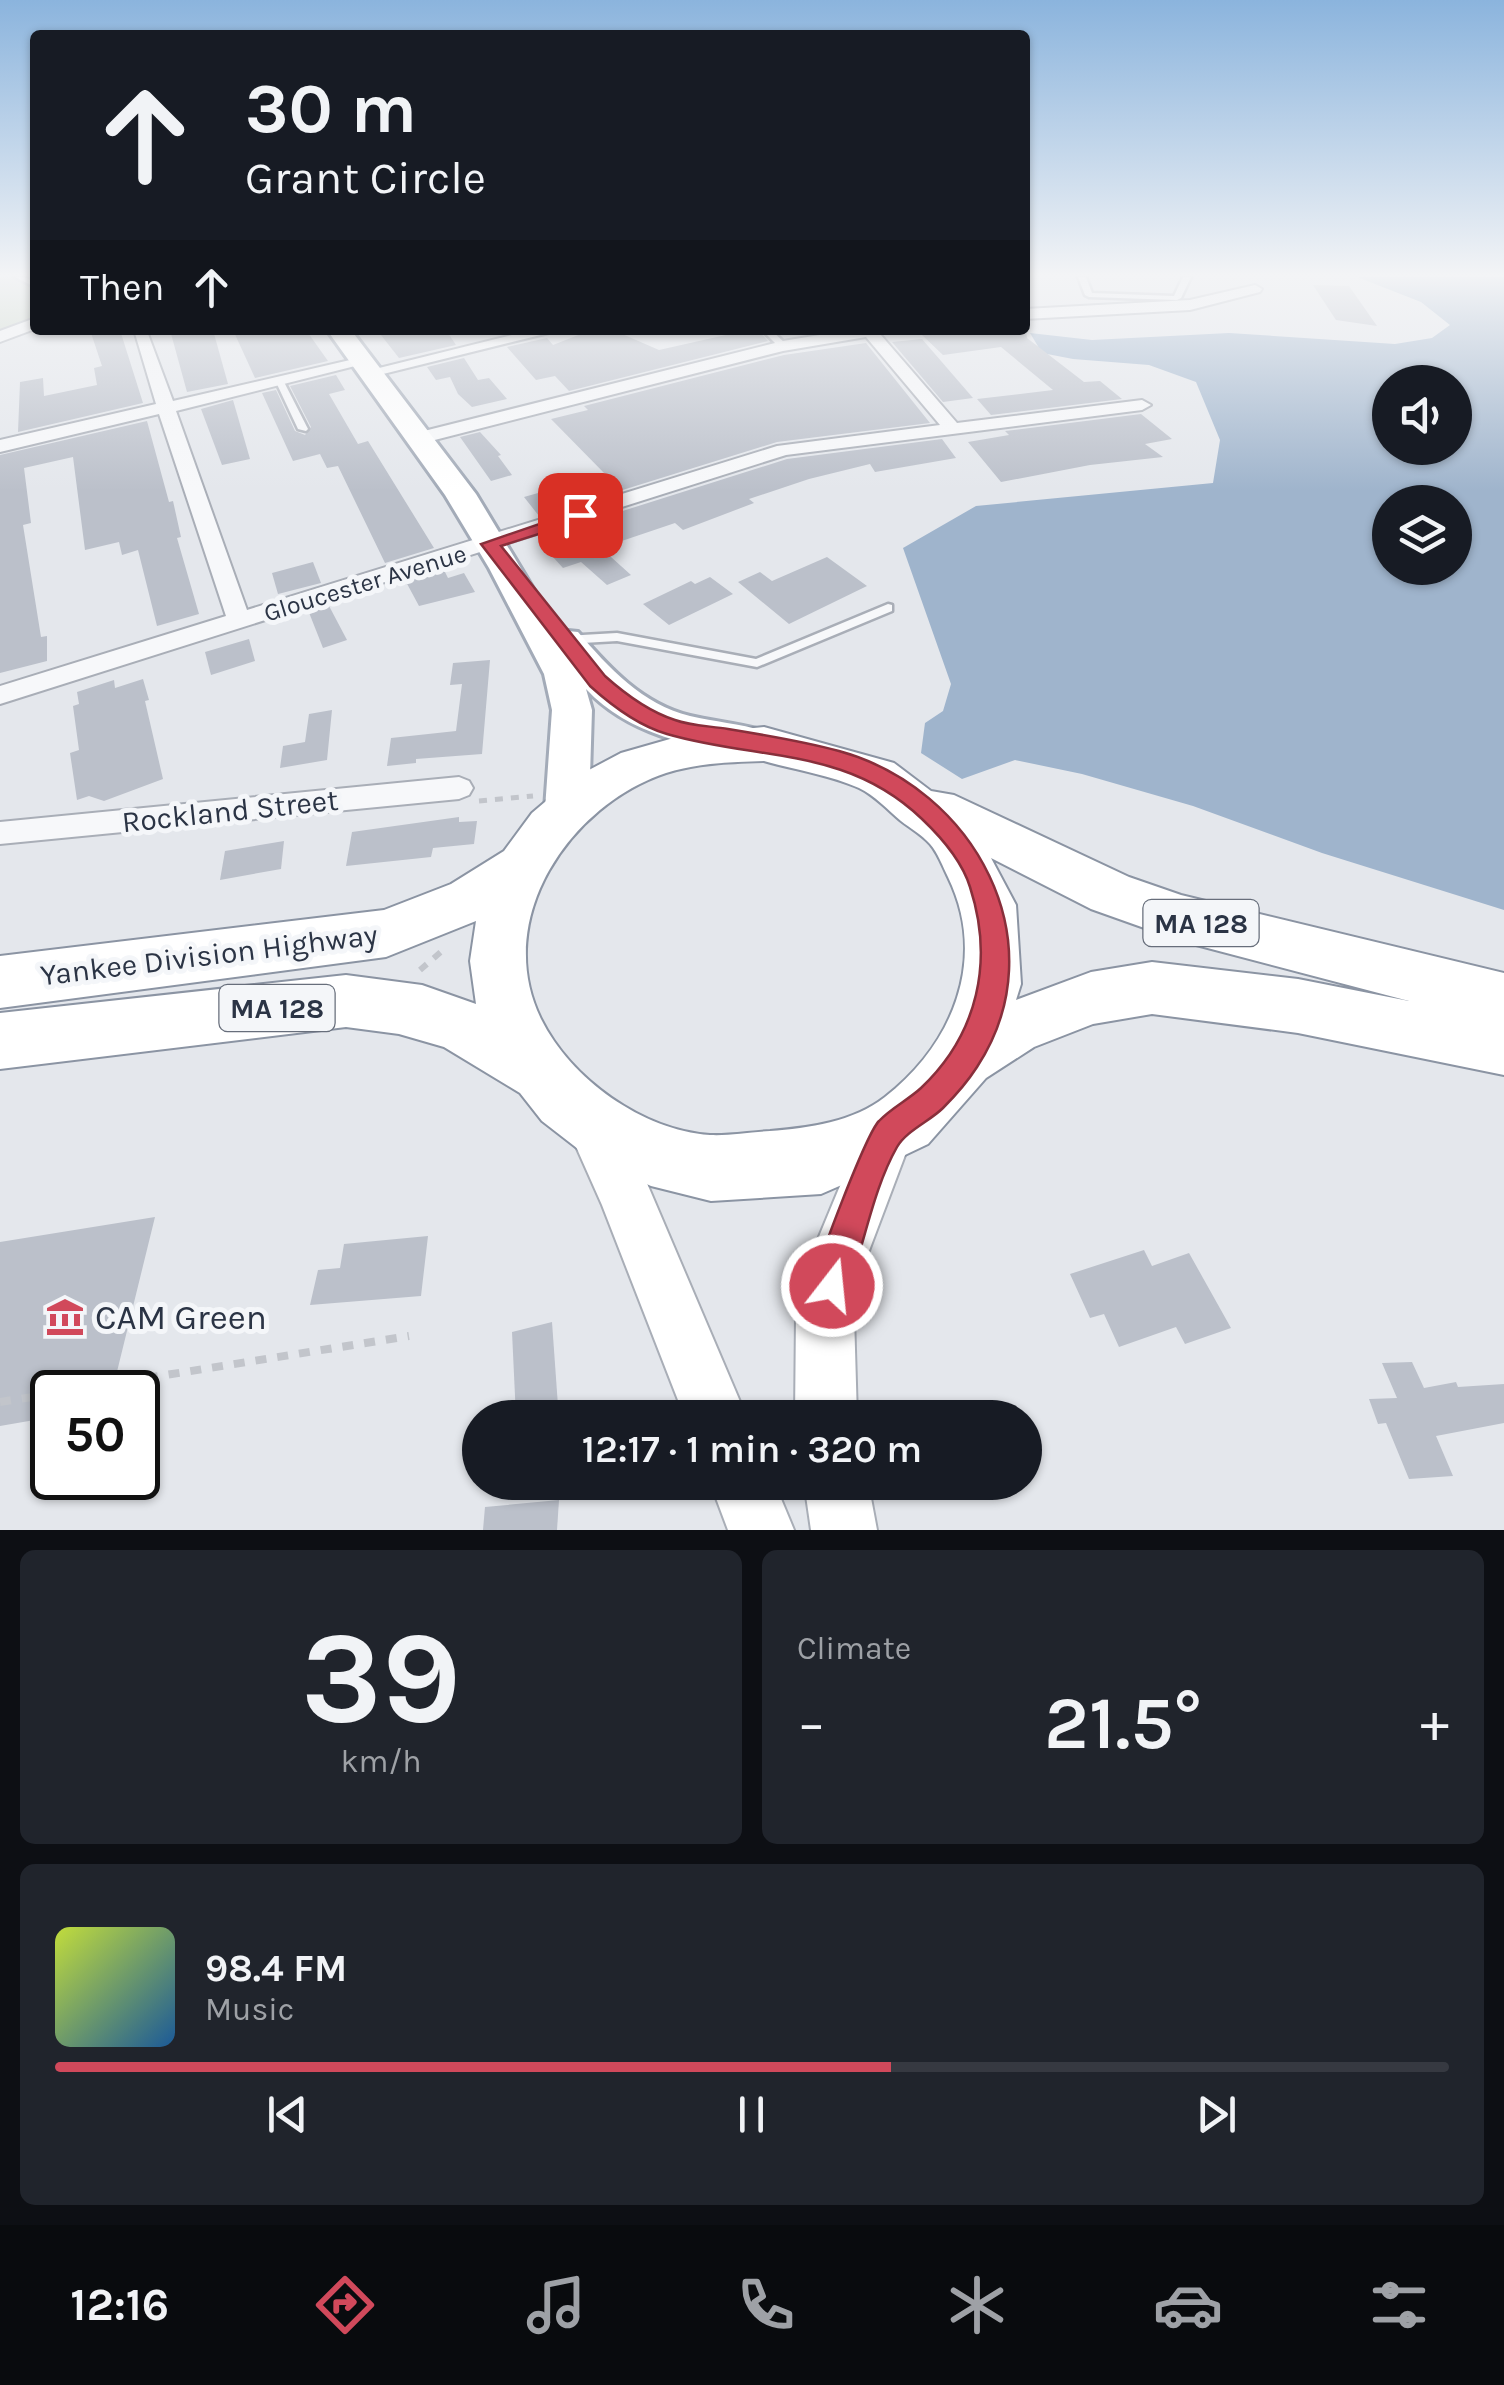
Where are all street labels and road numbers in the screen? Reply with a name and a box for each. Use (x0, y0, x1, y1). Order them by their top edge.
street label: Gloucester Avenue (260, 538, 470, 628)
street label: Rockland Street (120, 782, 340, 840)
road number: MA 128 (1144, 900, 1258, 946)
street label: Yankee Division Highway (38, 916, 380, 994)
road number: MA 128 (220, 985, 334, 1031)

